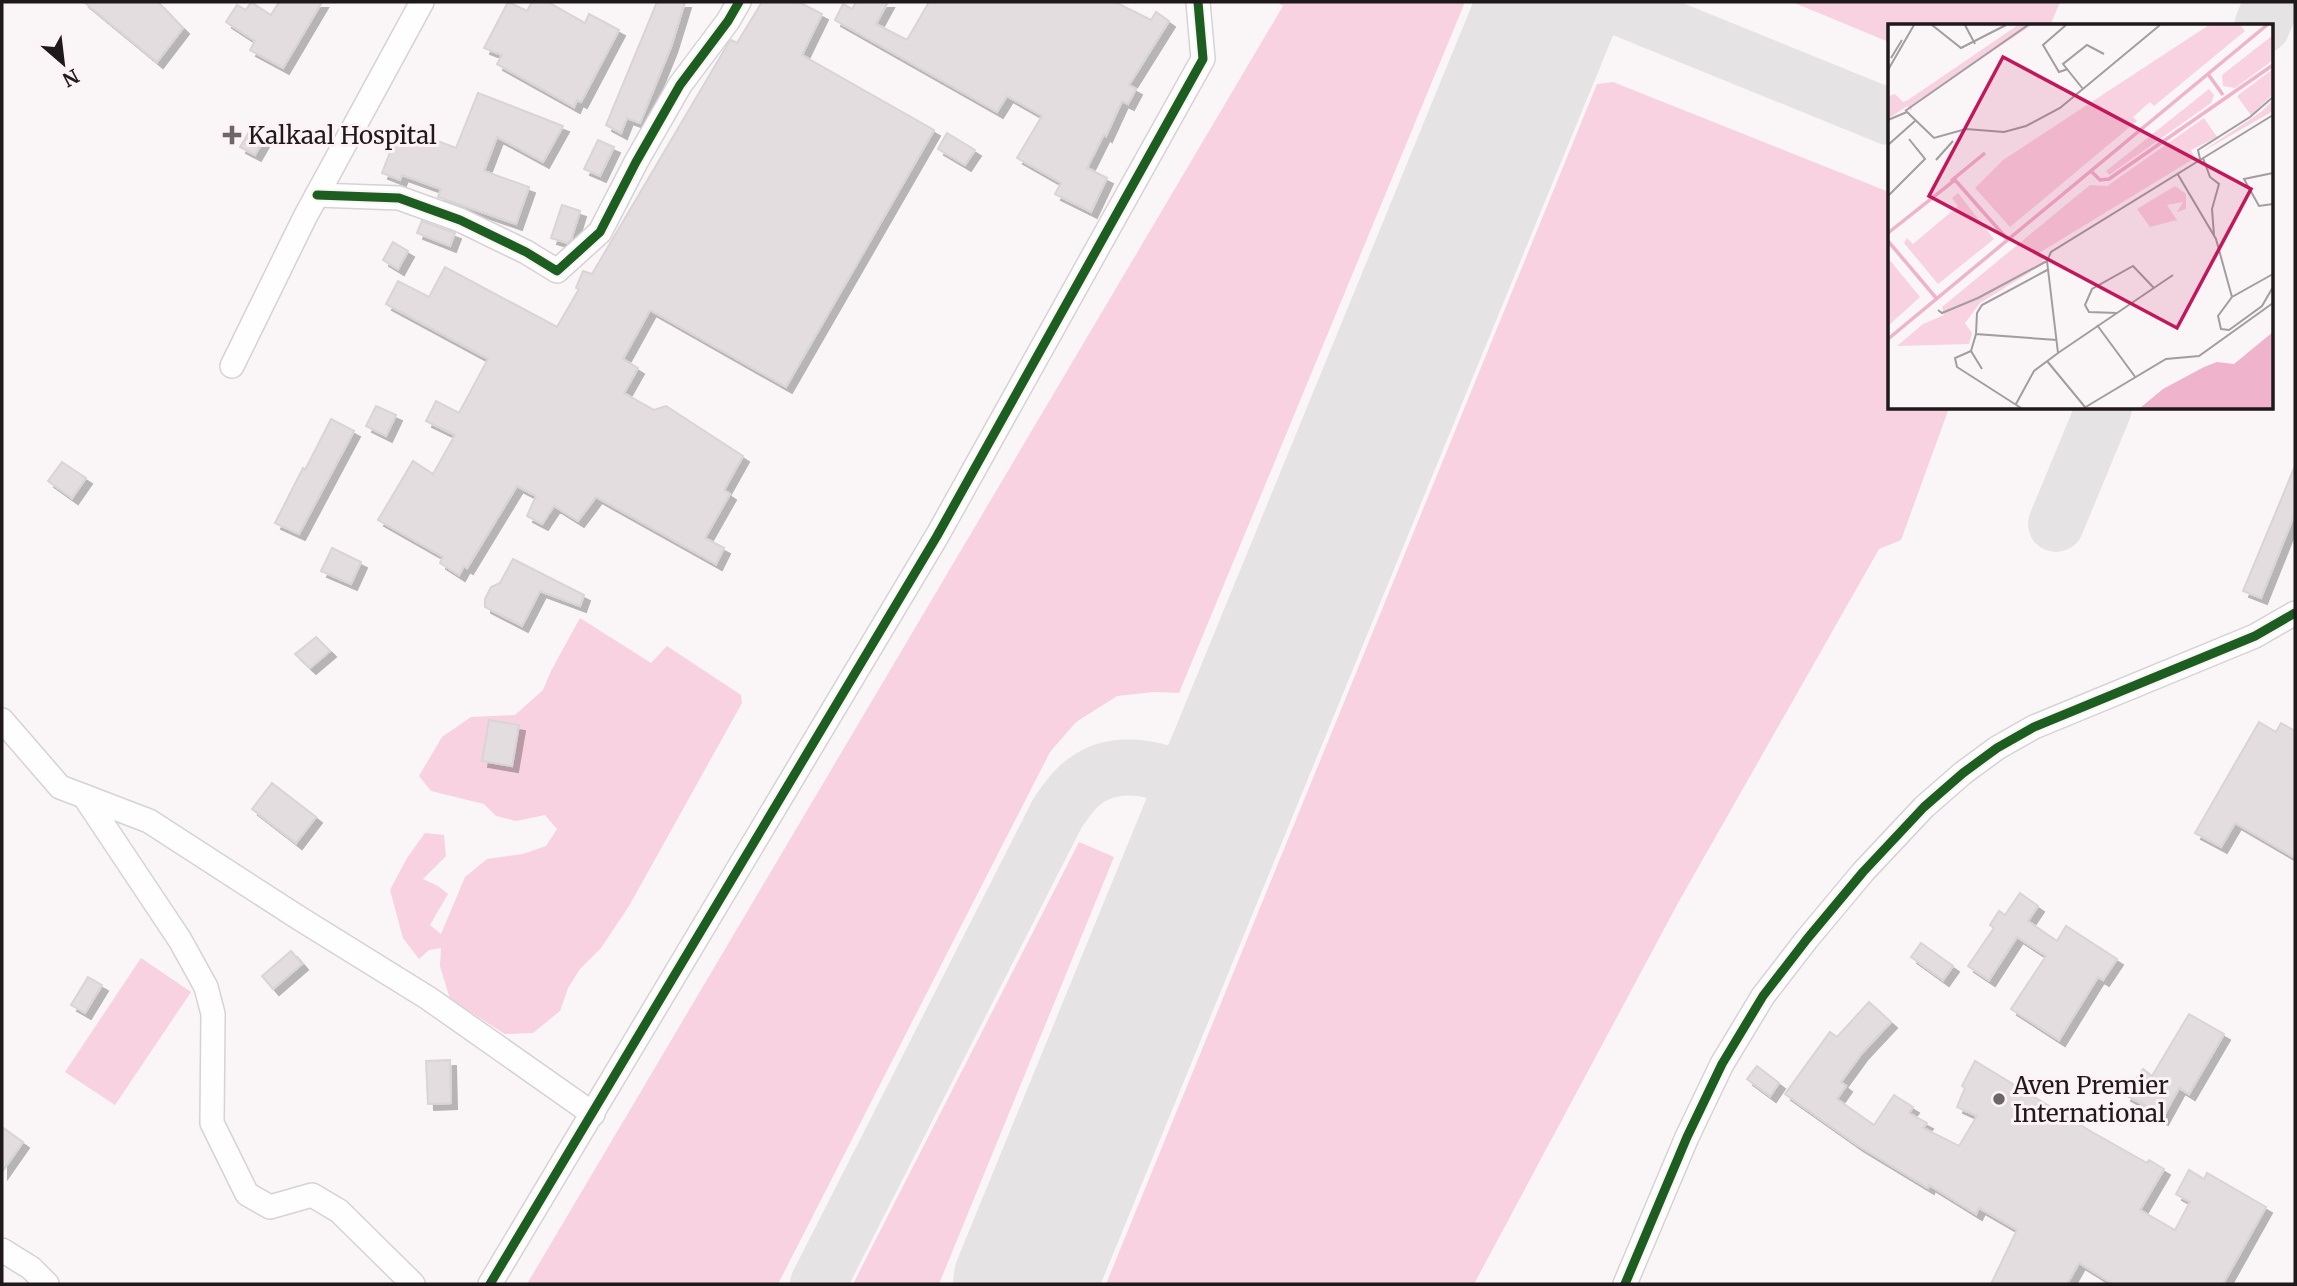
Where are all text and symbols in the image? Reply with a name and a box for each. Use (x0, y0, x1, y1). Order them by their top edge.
inset map (1888, 24, 2272, 410)
north arrow (28, 28, 98, 98)
text: N (59, 64, 83, 92)
place label: Kalkaal Hospital (248, 120, 437, 151)
marker: Kalkaal Hospital (222, 125, 242, 145)
place label: Aven Premier International (2012, 1070, 2169, 1129)
marker: Aven Premier International (1991, 1091, 2007, 1107)

